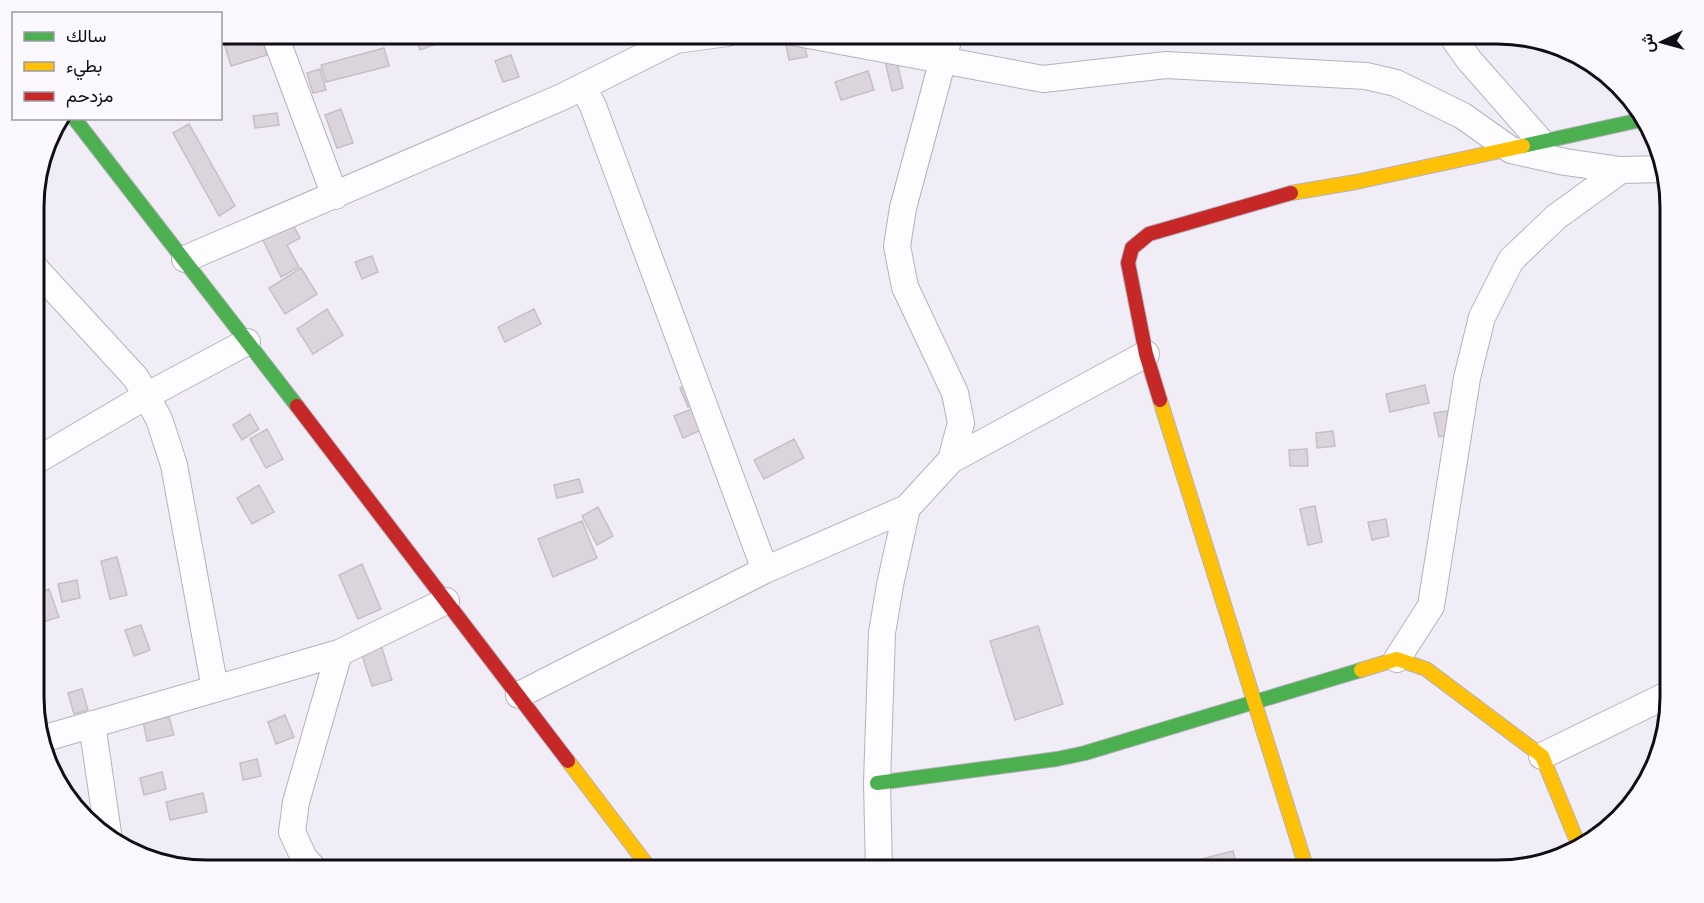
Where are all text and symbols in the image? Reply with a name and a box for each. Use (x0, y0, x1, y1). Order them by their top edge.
legend (12, 12, 222, 120)
north arrow (1632, 12, 1692, 72)
text: سالك (66, 21, 106, 48)
text: ش (1633, 33, 1659, 54)
text: بطيء (66, 51, 102, 81)
text: مزدحم (66, 81, 113, 108)

